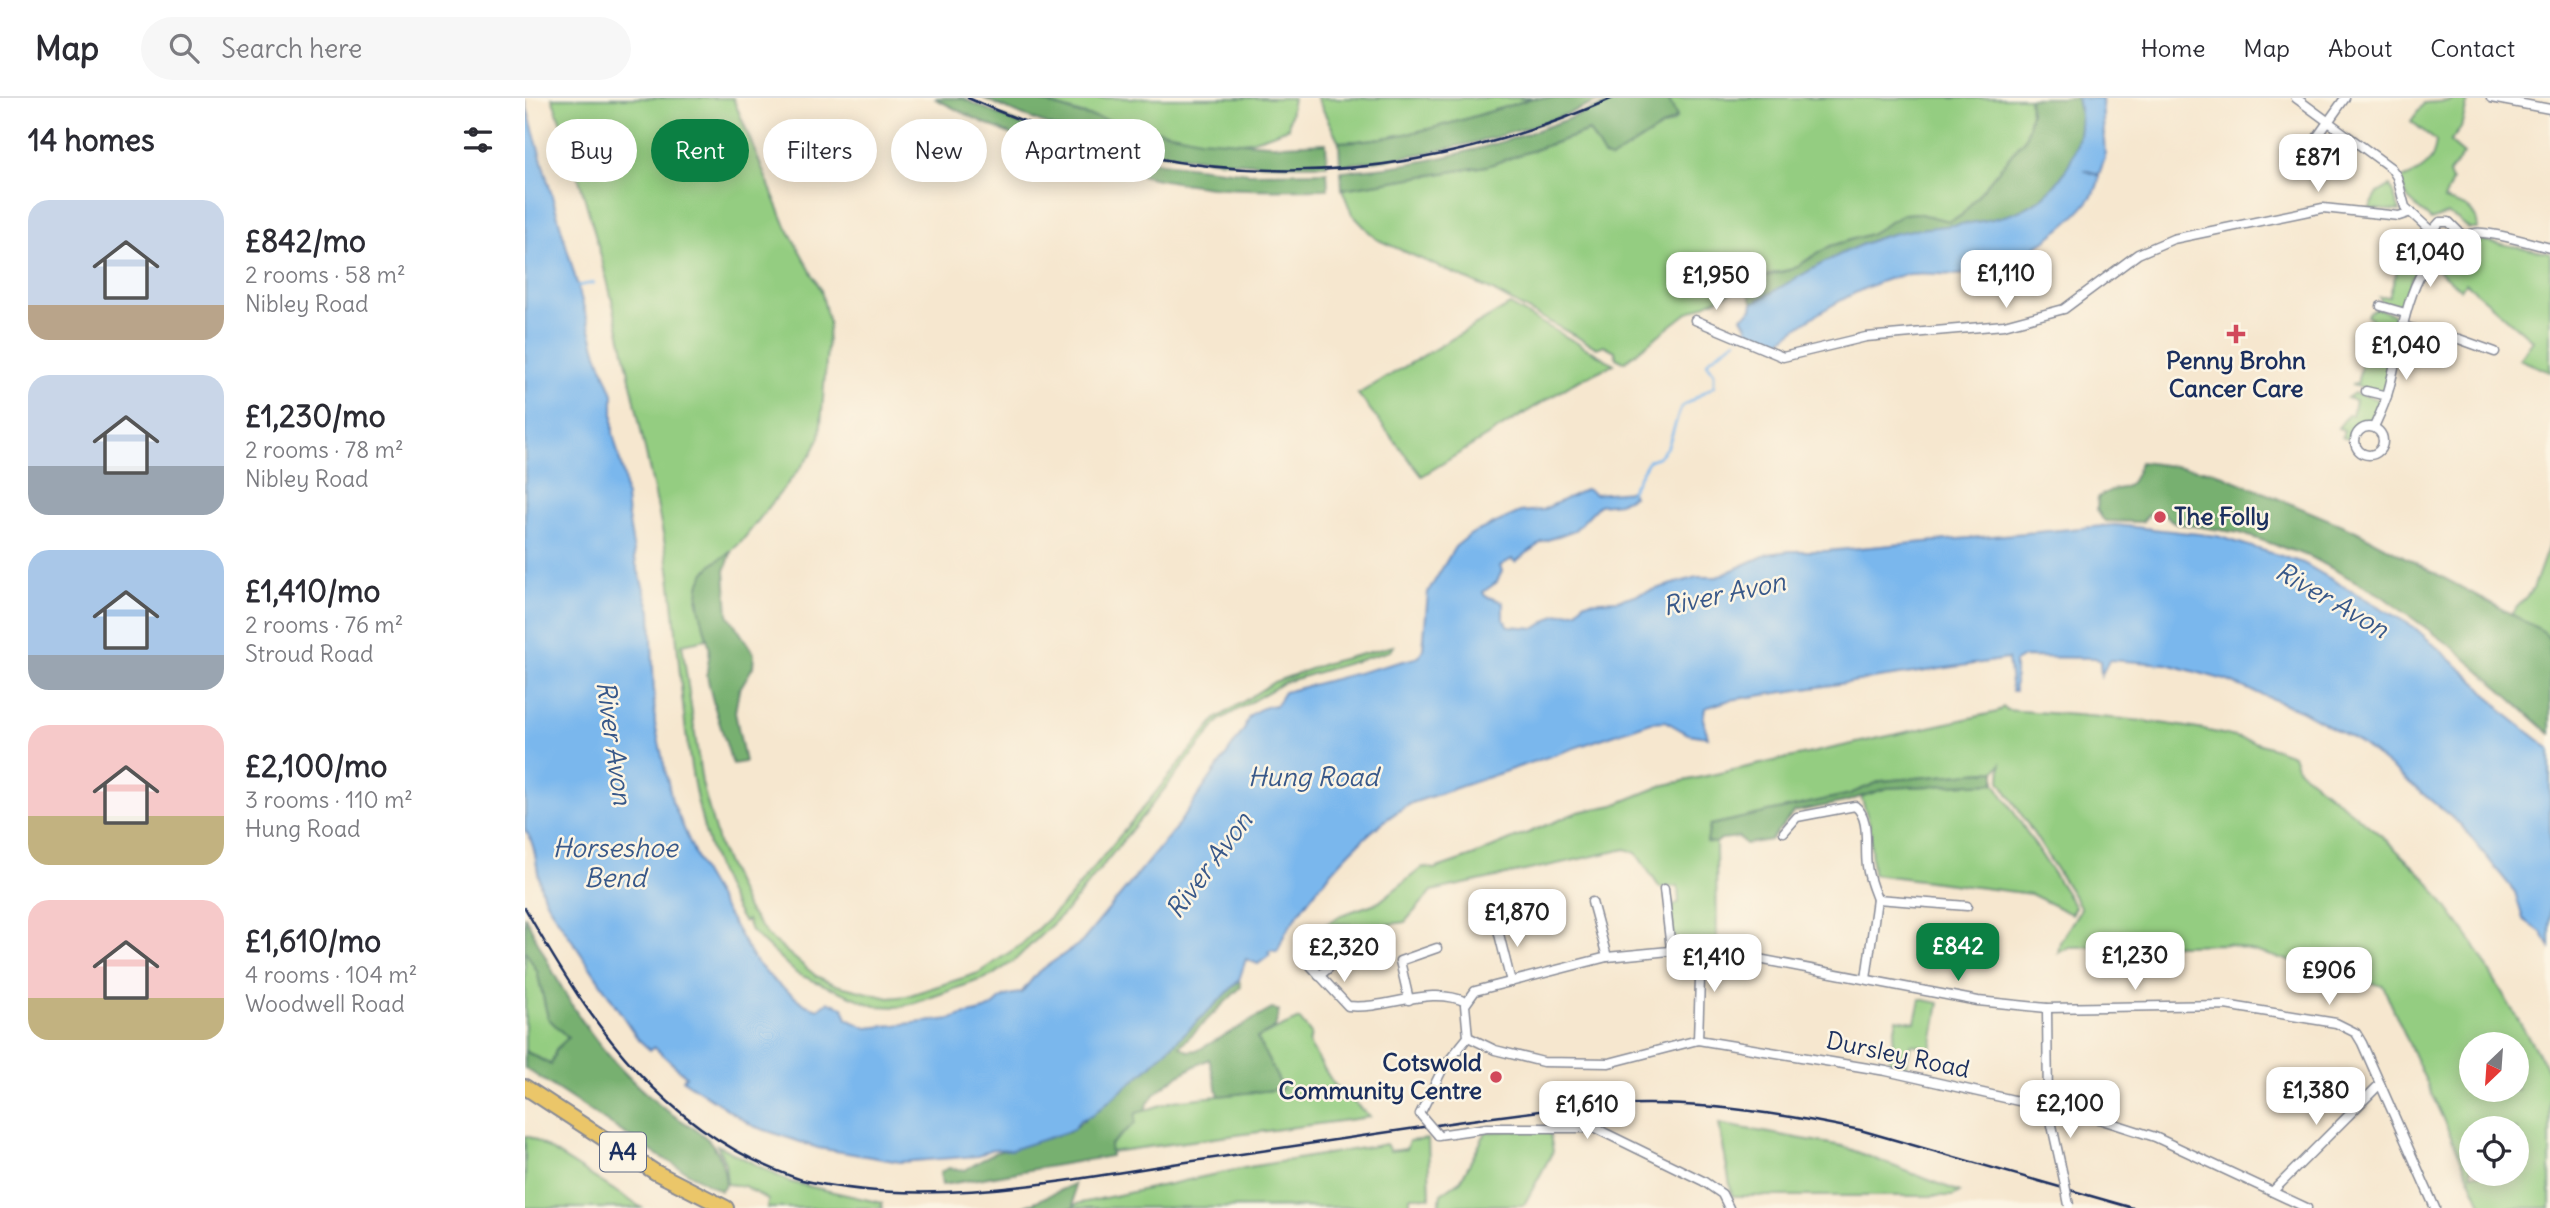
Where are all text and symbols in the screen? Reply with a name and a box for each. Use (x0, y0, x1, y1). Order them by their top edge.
search box (141, 17, 631, 80)
text: Map (35, 27, 99, 69)
icon: search (165, 29, 203, 67)
text: Search here (221, 32, 362, 65)
text: Home (2141, 33, 2205, 63)
text: Map (2243, 33, 2290, 63)
text: About (2328, 33, 2392, 63)
text: Contact (2430, 33, 2515, 63)
chip: Buy (546, 119, 637, 182)
chip: Rent (651, 119, 749, 182)
chip: Filters (763, 119, 877, 182)
chip: New (891, 119, 987, 182)
chip: Apartment (1001, 119, 1165, 182)
text: 14 homes (28, 121, 155, 159)
icon: filters (459, 121, 497, 159)
pin: £871 (2277, 134, 2359, 194)
text: £871 (2295, 142, 2341, 171)
text: £842/mo (245, 222, 366, 260)
icon: home (84, 228, 168, 312)
pin: £1,040 (2373, 230, 2487, 289)
text: £1,040 (2395, 237, 2465, 266)
pin: £1,110 (1949, 250, 2063, 310)
pin: £1,950 (1659, 252, 1773, 312)
text: £1,110 (1977, 258, 2035, 287)
text: 2 rooms · 58 m² (245, 260, 406, 289)
text: £1,950 (1682, 260, 1750, 289)
text: Nibley Road (245, 289, 369, 318)
pin: £1,040 (2349, 322, 2463, 382)
marker: Penny Brohn Cancer Care (2226, 324, 2246, 344)
text: £1,040 (2371, 330, 2441, 359)
place label: Penny Brohn Cancer Care (2166, 345, 2306, 403)
text: £1,230/mo (245, 397, 386, 435)
icon: home (84, 403, 168, 487)
text: 2 rooms · 78 m² (245, 435, 404, 464)
text: Nibley Road (245, 464, 369, 493)
place label: The Folly (2174, 501, 2269, 531)
marker: The Folly (2152, 509, 2168, 525)
water label: River Avon (2270, 554, 2395, 645)
water label: River Avon (1660, 564, 1789, 623)
text: £1,410/mo (245, 572, 380, 610)
icon: home (84, 578, 168, 662)
text: 2 rooms · 76 m² (245, 610, 403, 639)
text: Stroud Road (245, 639, 374, 668)
water label: River Avon (589, 679, 640, 808)
text: £2,100/mo (245, 747, 387, 785)
icon: home (84, 753, 168, 837)
water label: Hung Road (1248, 760, 1382, 793)
text: 3 rooms · 110 m² (245, 785, 413, 814)
water label: River Avon (1158, 804, 1260, 924)
text: Hung Road (245, 814, 361, 843)
water label: Horseshoe Bend (552, 831, 680, 894)
pin: £1,870 (1460, 890, 1574, 949)
text: £1,870 (1484, 897, 1550, 926)
text: £1,610/mo (245, 922, 381, 960)
pin: £2,320 (1287, 924, 1401, 984)
pin: £842 (1917, 924, 1999, 983)
icon: home (84, 928, 168, 1012)
text: £842 (1932, 931, 1984, 960)
text: £2,320 (1309, 932, 1379, 961)
pin: £1,230 (2078, 932, 2192, 992)
pin: £1,410 (1657, 934, 1771, 994)
text: £1,230 (2102, 940, 2168, 969)
text: £1,410 (1683, 942, 1745, 971)
pin: £906 (2288, 948, 2370, 1007)
text: £906 (2302, 955, 2356, 984)
text: 4 rooms · 104 m² (245, 960, 417, 989)
text: Woodwell Road (245, 989, 405, 1018)
street label: Dursley Road (1824, 1024, 1973, 1084)
north arrow (2459, 1032, 2529, 1102)
map controls (2459, 1032, 2529, 1186)
place label: Cotswold Community Centre (1278, 1047, 1482, 1105)
pin: £1,380 (2259, 1068, 2373, 1127)
marker: Cotswold Community Centre (1488, 1069, 1504, 1085)
text: £1,380 (2282, 1075, 2350, 1104)
pin: £2,100 (2013, 1080, 2127, 1140)
pin: £1,610 (1530, 1082, 1644, 1141)
text: £2,100 (2036, 1088, 2104, 1117)
text: £1,610 (1555, 1089, 1619, 1118)
button: locate (2459, 1116, 2529, 1186)
road number: A4 (600, 1133, 646, 1172)

